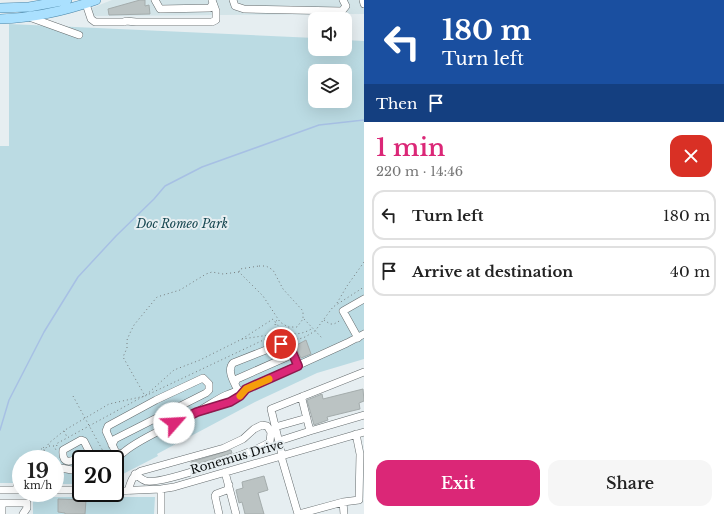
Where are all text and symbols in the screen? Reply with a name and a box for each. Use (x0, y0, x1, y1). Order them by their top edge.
map controls (308, 12, 352, 108)
button: sound (308, 12, 352, 56)
text: 180 m (442, 13, 532, 48)
icon: left (376, 16, 428, 68)
text: Turn left (442, 48, 524, 70)
button: layers (308, 64, 352, 108)
icon: arrive (425, 92, 447, 114)
text: Then (376, 94, 417, 113)
text: 1 min (376, 133, 445, 162)
button: close (670, 135, 712, 177)
text: 220 m · 14:46 (376, 163, 463, 180)
icon: left (378, 204, 400, 226)
text: Turn left (412, 206, 483, 225)
text: 180 m (663, 206, 710, 225)
park label: Doc Romeo Park (135, 216, 228, 231)
icon: arrive (378, 260, 400, 282)
text: Arrive at destination (412, 262, 573, 281)
text: 40 m (670, 262, 710, 281)
pin (264, 327, 298, 361)
icon: arrive (270, 333, 292, 355)
position arrow (153, 402, 195, 444)
street label: Ronemus Drive (188, 436, 285, 477)
speed limit sign: 20 (72, 450, 124, 502)
text: 19 (27, 459, 49, 483)
button: Exit (376, 460, 540, 506)
button: Share (548, 460, 712, 506)
text: km/h (24, 479, 52, 492)

